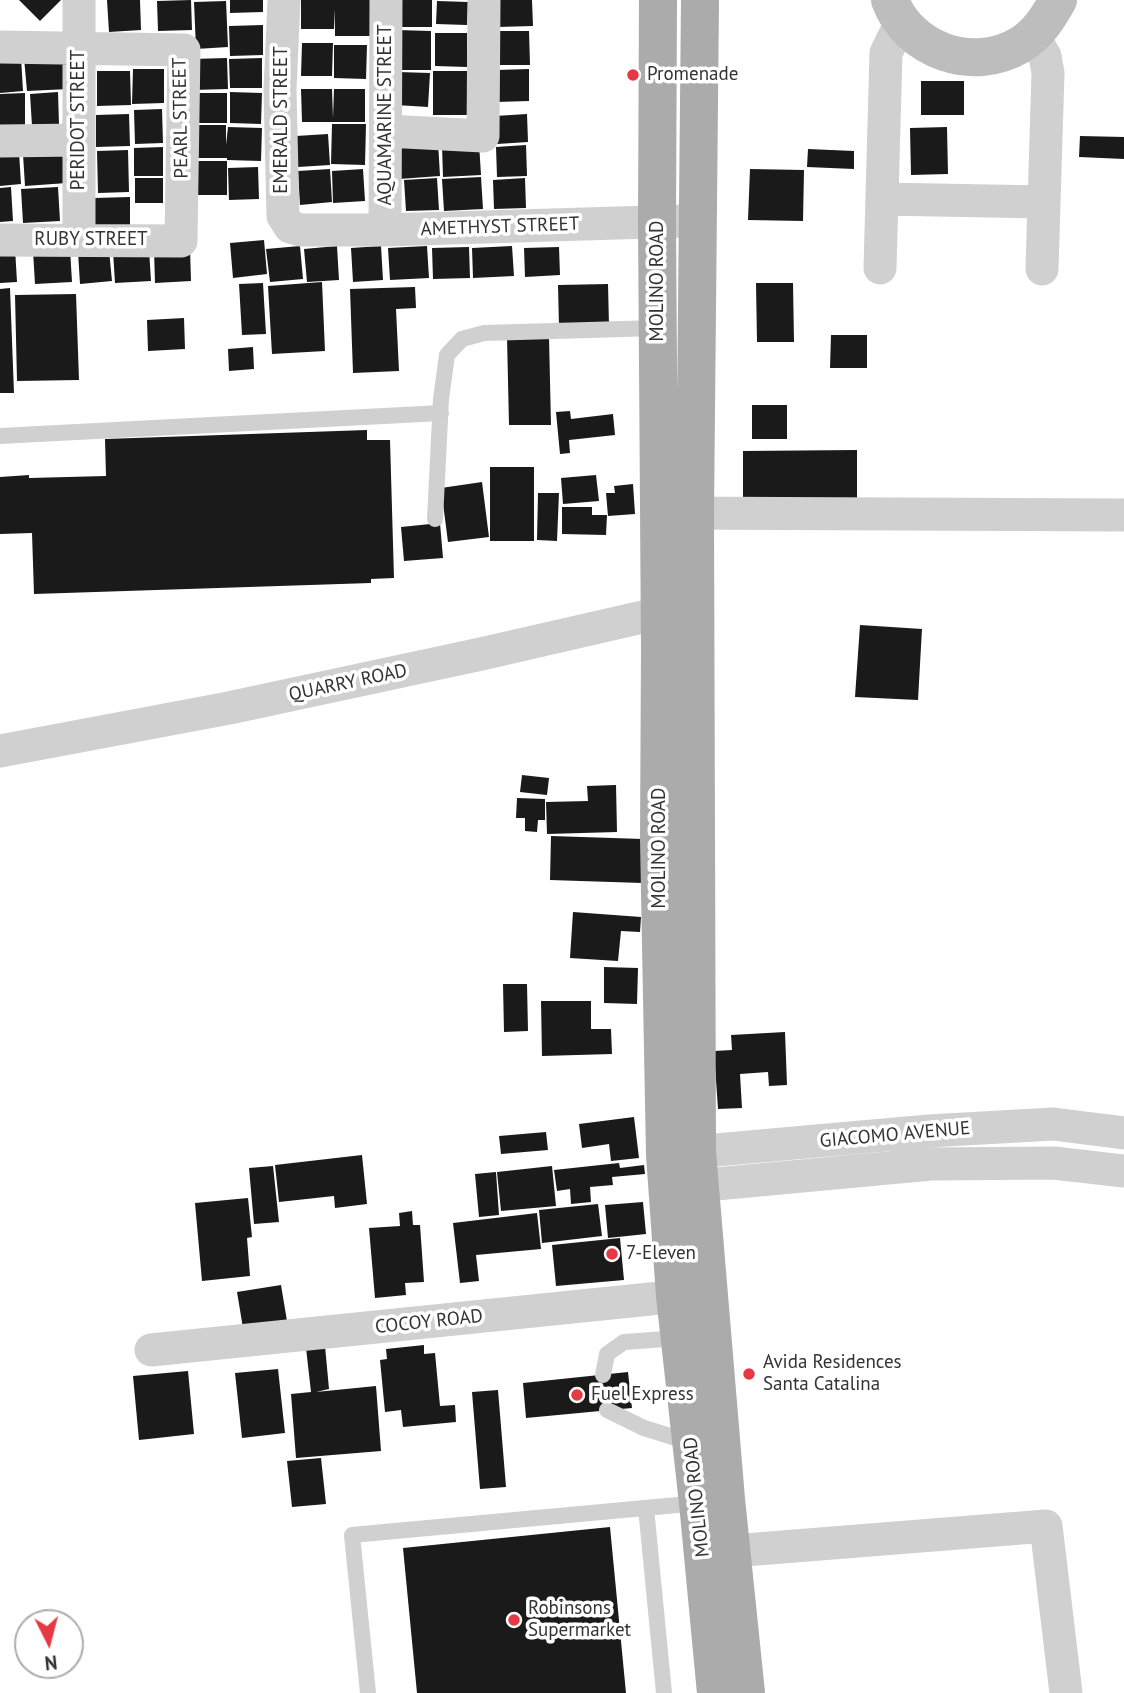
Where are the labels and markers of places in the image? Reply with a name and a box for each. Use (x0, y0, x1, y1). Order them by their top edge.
place label: Promenade (647, 64, 738, 86)
marker: Promenade (625, 67, 641, 83)
place label: 7-Eleven (626, 1243, 696, 1265)
marker: 7-Eleven (604, 1246, 620, 1262)
place label: Avida Residences Santa Catalina (763, 1352, 902, 1396)
marker: Avida Residences Santa Catalina (741, 1366, 757, 1382)
place label: Fuel Express (591, 1384, 694, 1406)
marker: Fuel Express (569, 1387, 585, 1403)
place label: Robinsons Supermarket (528, 1598, 631, 1642)
marker: Robinsons Supermarket (506, 1612, 522, 1628)

